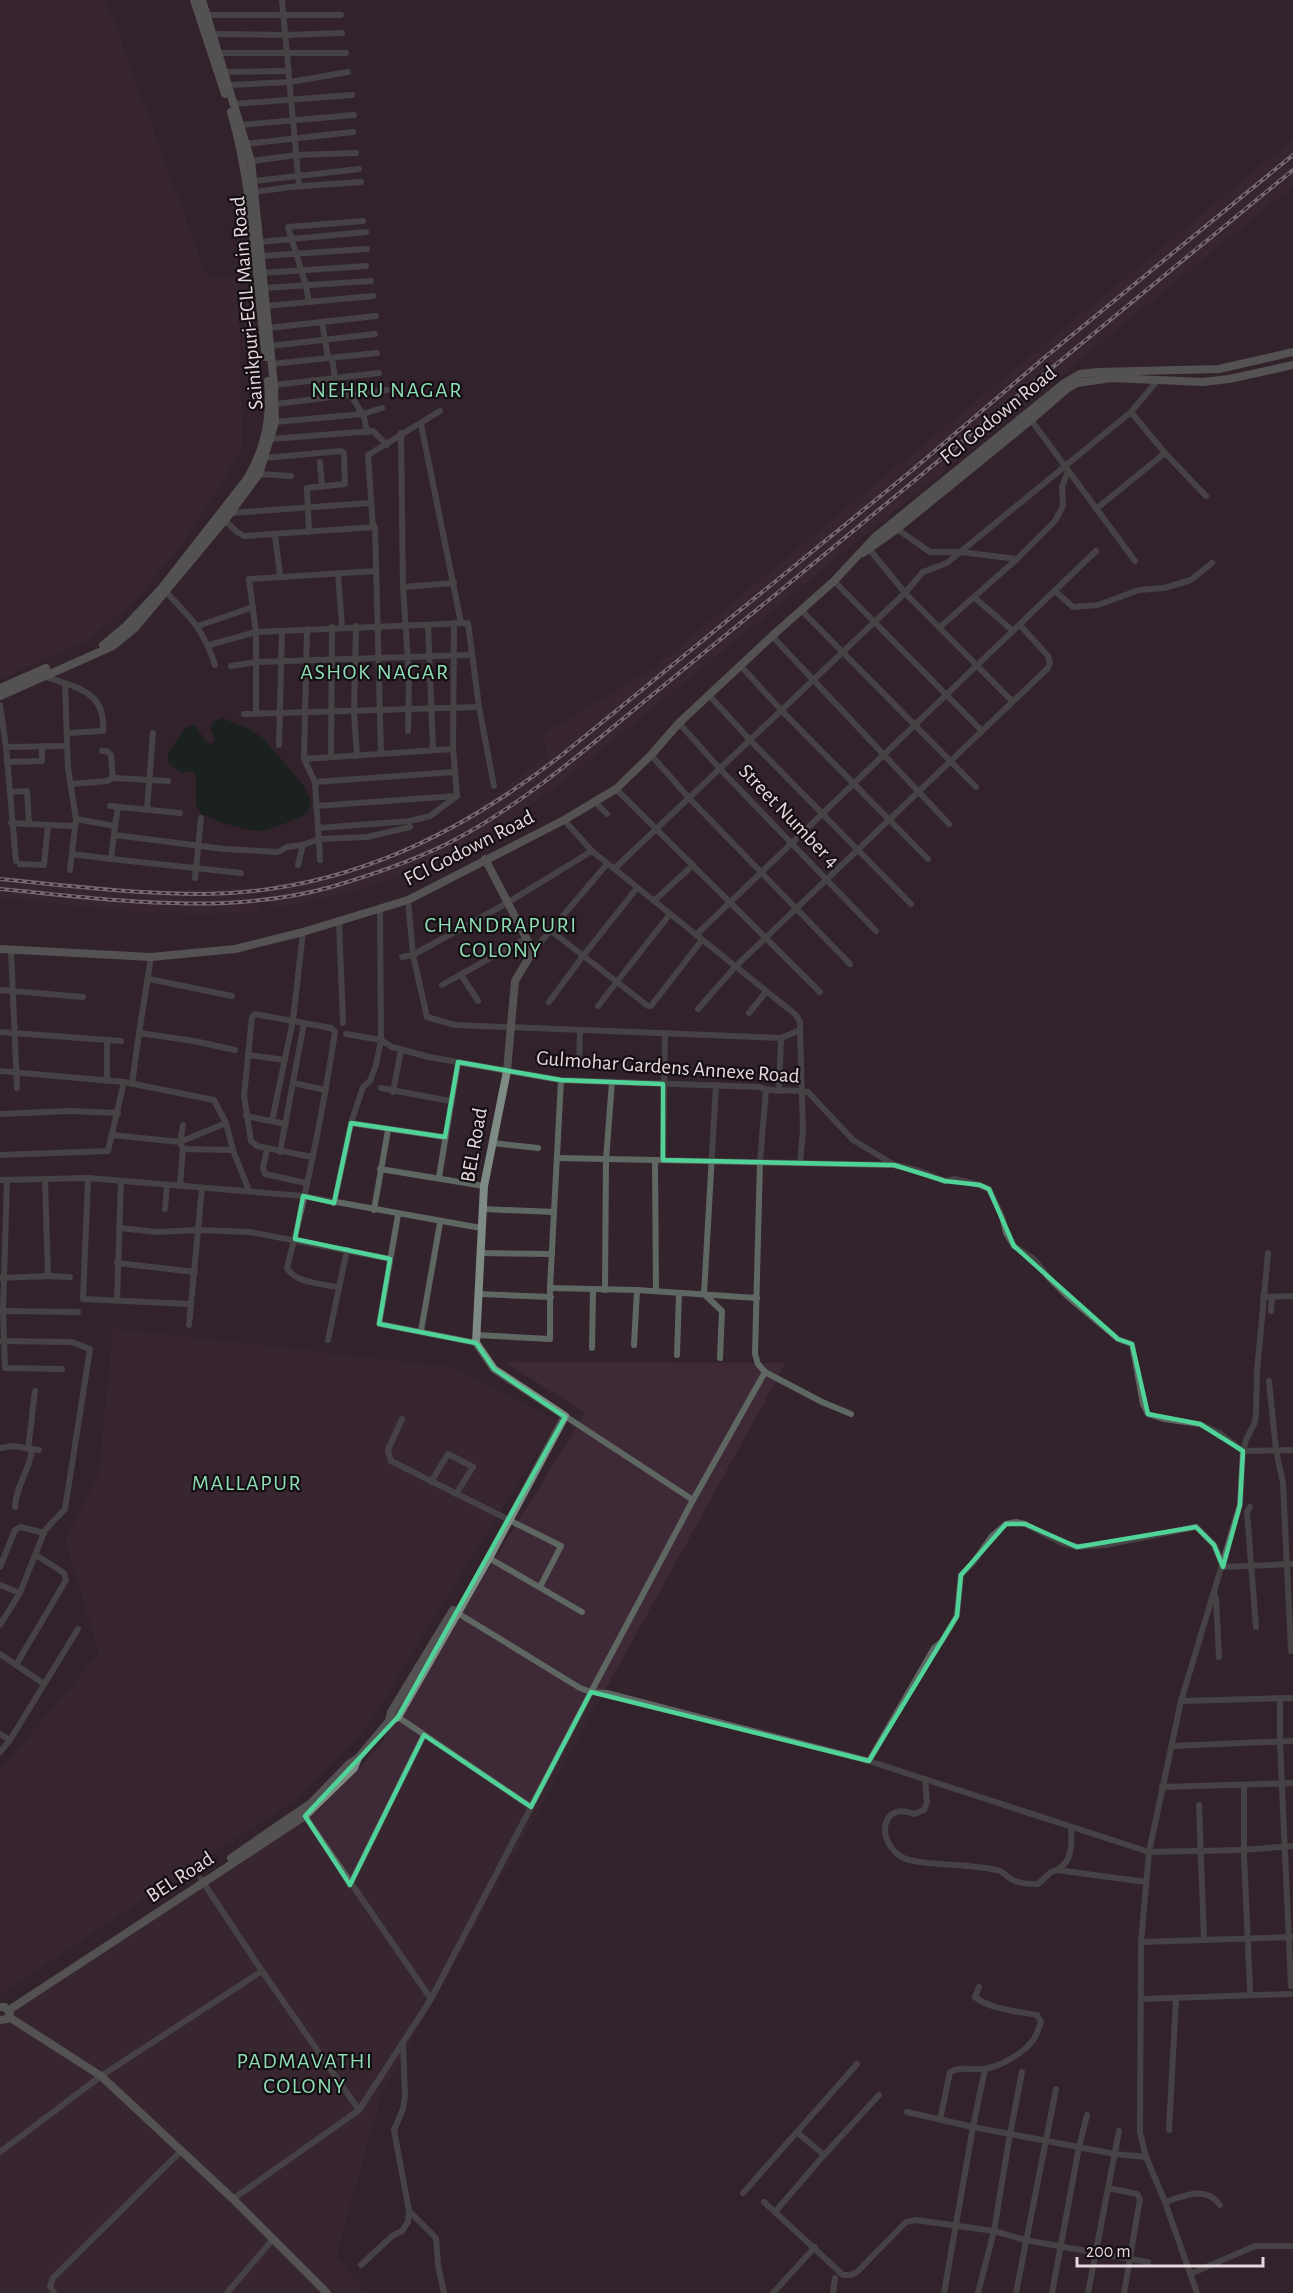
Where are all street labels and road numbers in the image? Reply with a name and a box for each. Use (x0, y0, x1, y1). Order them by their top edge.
street label: Sainikpuri-ECIL Main Road (227, 195, 267, 411)
street label: FCI Godown Road (936, 362, 1060, 468)
street label: Street Number 4 (735, 760, 843, 872)
street label: FCI Godown Road (401, 806, 537, 890)
street label: Gulmohar Gardens Annexe Road (536, 1047, 800, 1087)
street label: BEL Road (457, 1106, 491, 1184)
street label: BEL Road (143, 1848, 217, 1906)

